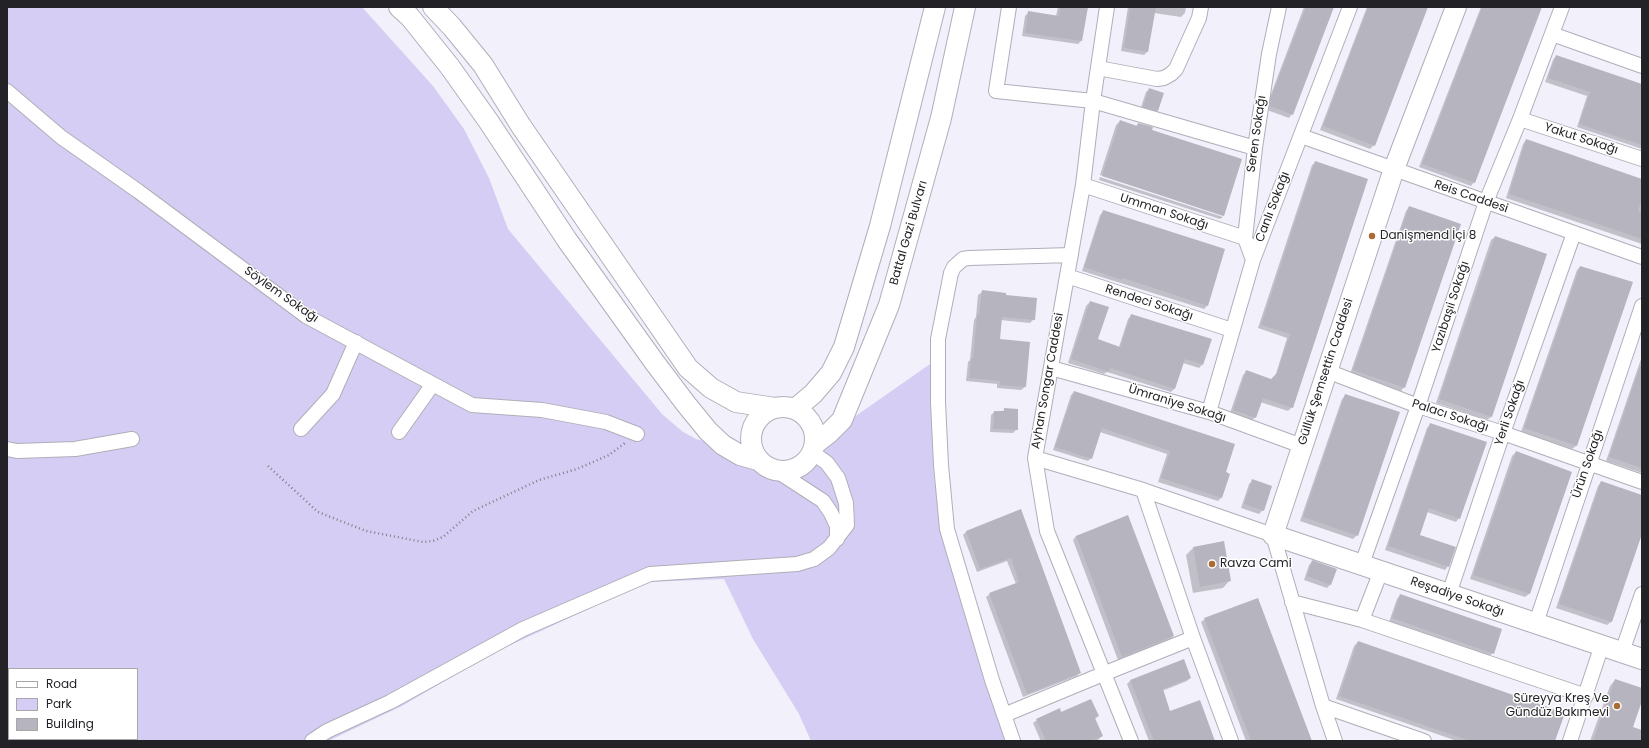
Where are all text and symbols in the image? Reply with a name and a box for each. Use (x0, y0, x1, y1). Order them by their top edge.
street label: Seren Sokağı (1244, 95, 1270, 173)
street label: Yakut Sokağı (1542, 120, 1620, 158)
street label: Canlı Sokağı (1253, 170, 1293, 244)
street label: Reis Caddesi (1432, 178, 1510, 216)
street label: Battal Gazi Bulvarı (887, 179, 931, 287)
street label: Umman Sokağı (1118, 191, 1210, 233)
place label: Danişmend İçi 8 (1380, 229, 1476, 243)
marker: Danişmend İçi 8 (1367, 231, 1377, 241)
street label: Yazıbaşıi Sokağı (1429, 260, 1473, 354)
street label: Söylem Sokağı (241, 264, 321, 326)
street label: Rendeci Sokağı (1103, 282, 1195, 324)
street label: Güllük Şemsettin Caddesi (1295, 297, 1357, 447)
street label: Ayhan Songar Caddesi (1029, 312, 1067, 450)
street label: Yerli Sokağı (1492, 378, 1528, 448)
street label: Ümraniye Sokağı (1127, 382, 1227, 426)
street label: Palacı Sokağı (1410, 397, 1490, 435)
street label: Ürün Sokağı (1570, 428, 1606, 500)
place label: Ravza Cami (1220, 557, 1292, 571)
marker: Ravza Cami (1207, 559, 1217, 569)
street label: Reşadiye Sokağı (1408, 574, 1506, 620)
legend (8, 668, 138, 740)
text: Road (46, 675, 77, 692)
place label: Süreyya Kreş Ve Gündüz Bakımevi (1506, 692, 1609, 720)
text: Park (46, 695, 72, 712)
marker: Süreyya Kreş Ve Gündüz Bakımevi (1612, 701, 1622, 711)
text: Building (46, 715, 94, 732)

